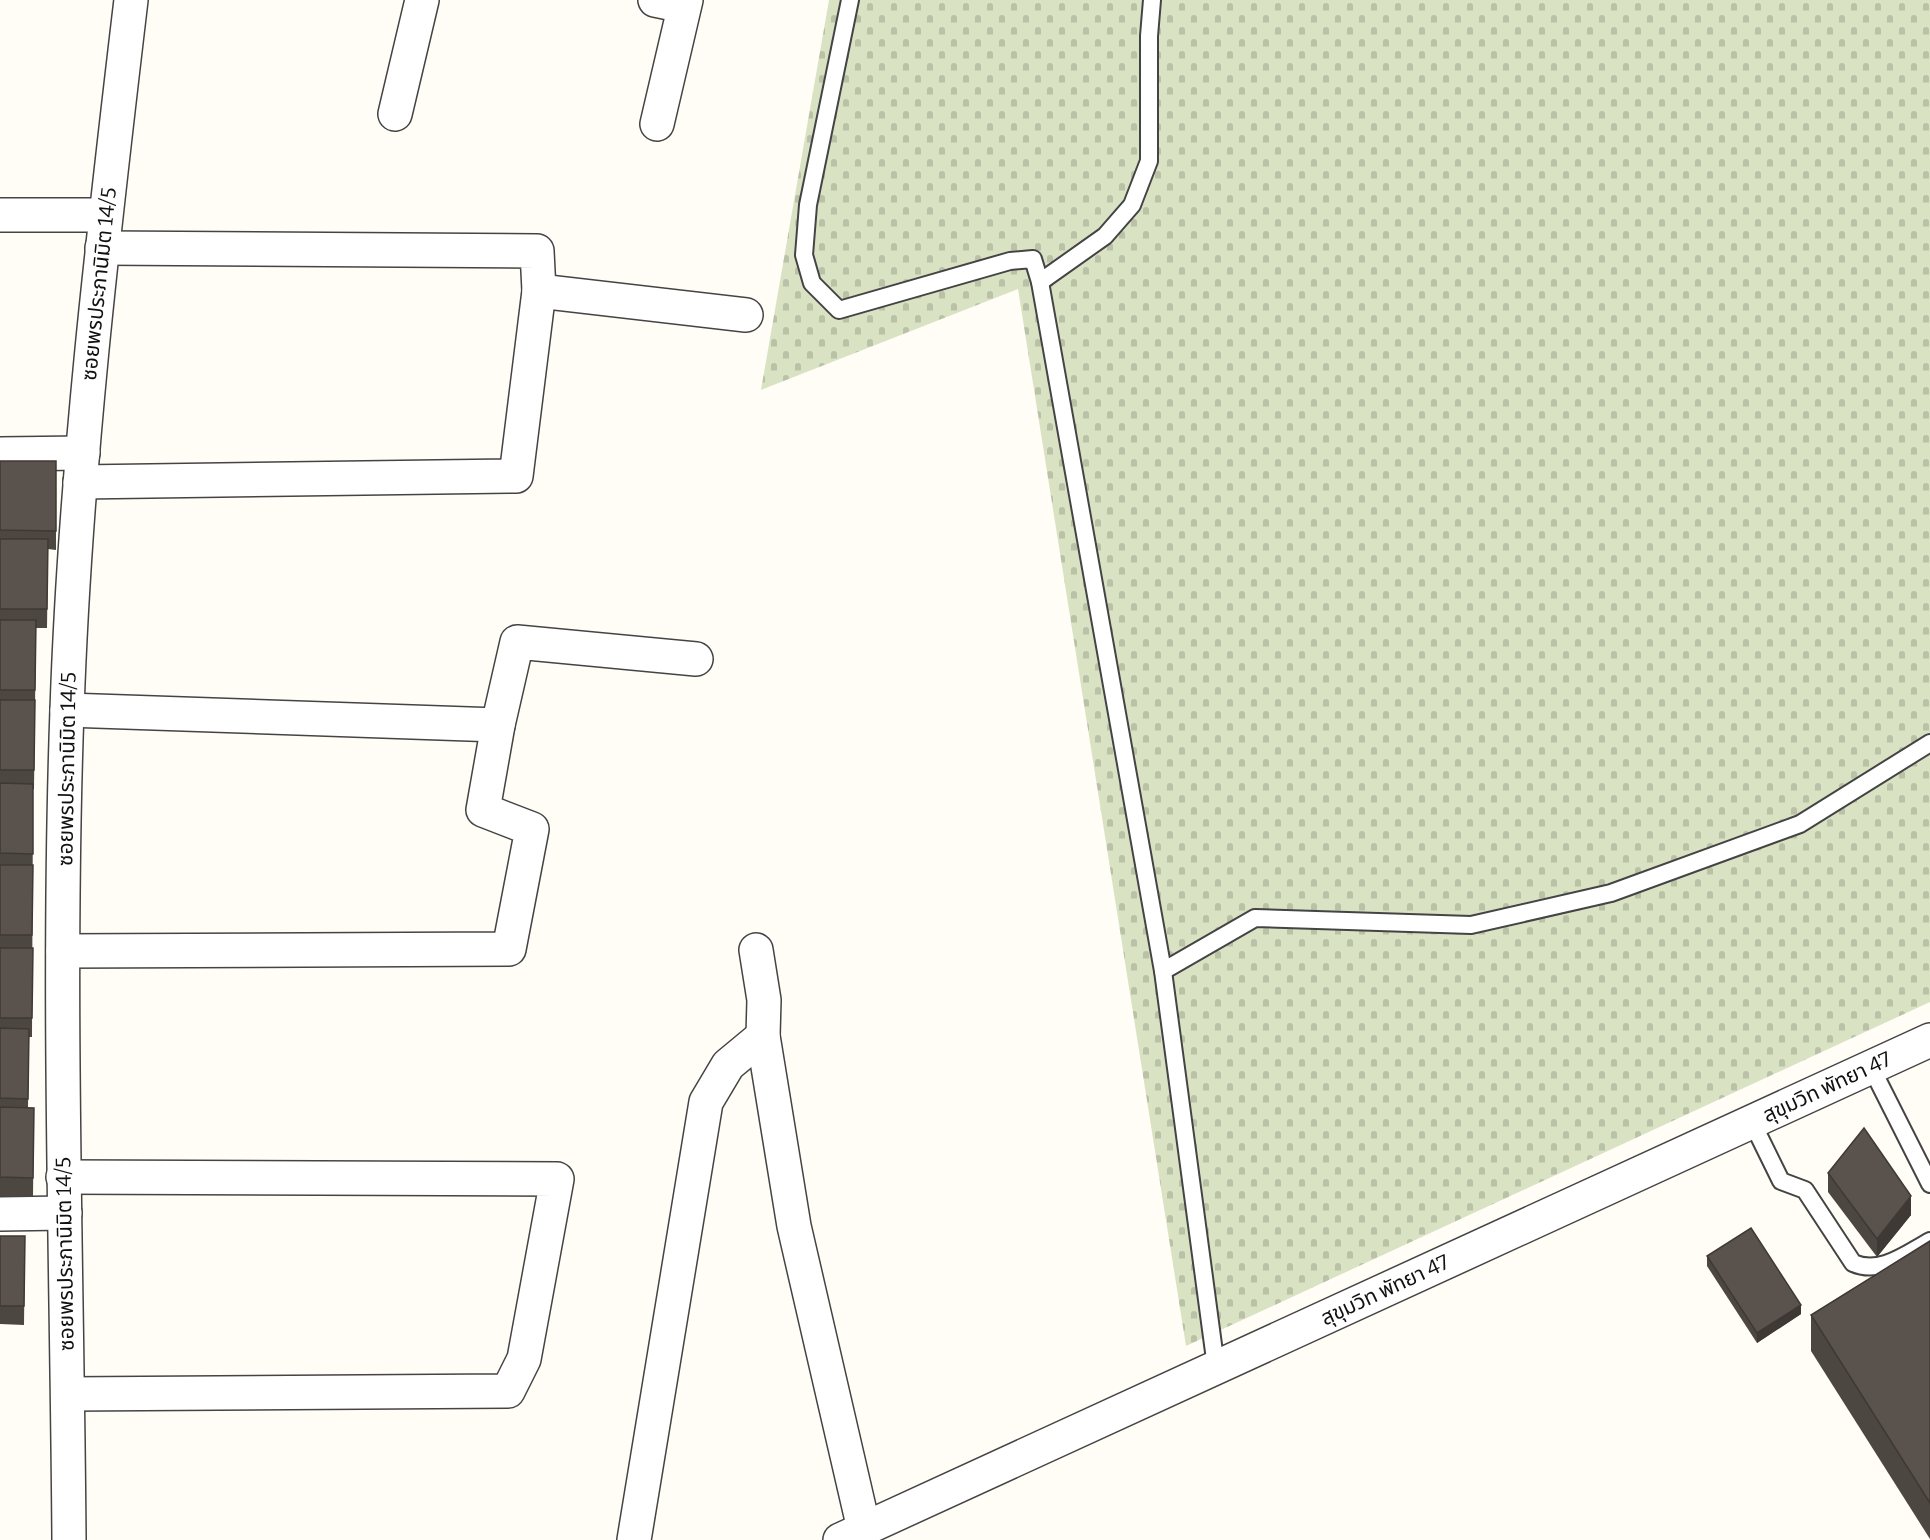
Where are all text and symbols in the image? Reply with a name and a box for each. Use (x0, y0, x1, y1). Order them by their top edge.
street label: ซอยพรประภานิมิต 14/5 (76, 186, 122, 382)
street label: ซอยพรประภานิมิต 14/5 (52, 672, 82, 866)
street label: สุขุมวิท พัทยา 47 (1759, 1046, 1896, 1128)
street label: ซอยพรประภานิมิต 14/5 (50, 1157, 80, 1351)
street label: สุขุมวิท พัทยา 47 (1317, 1249, 1454, 1331)

